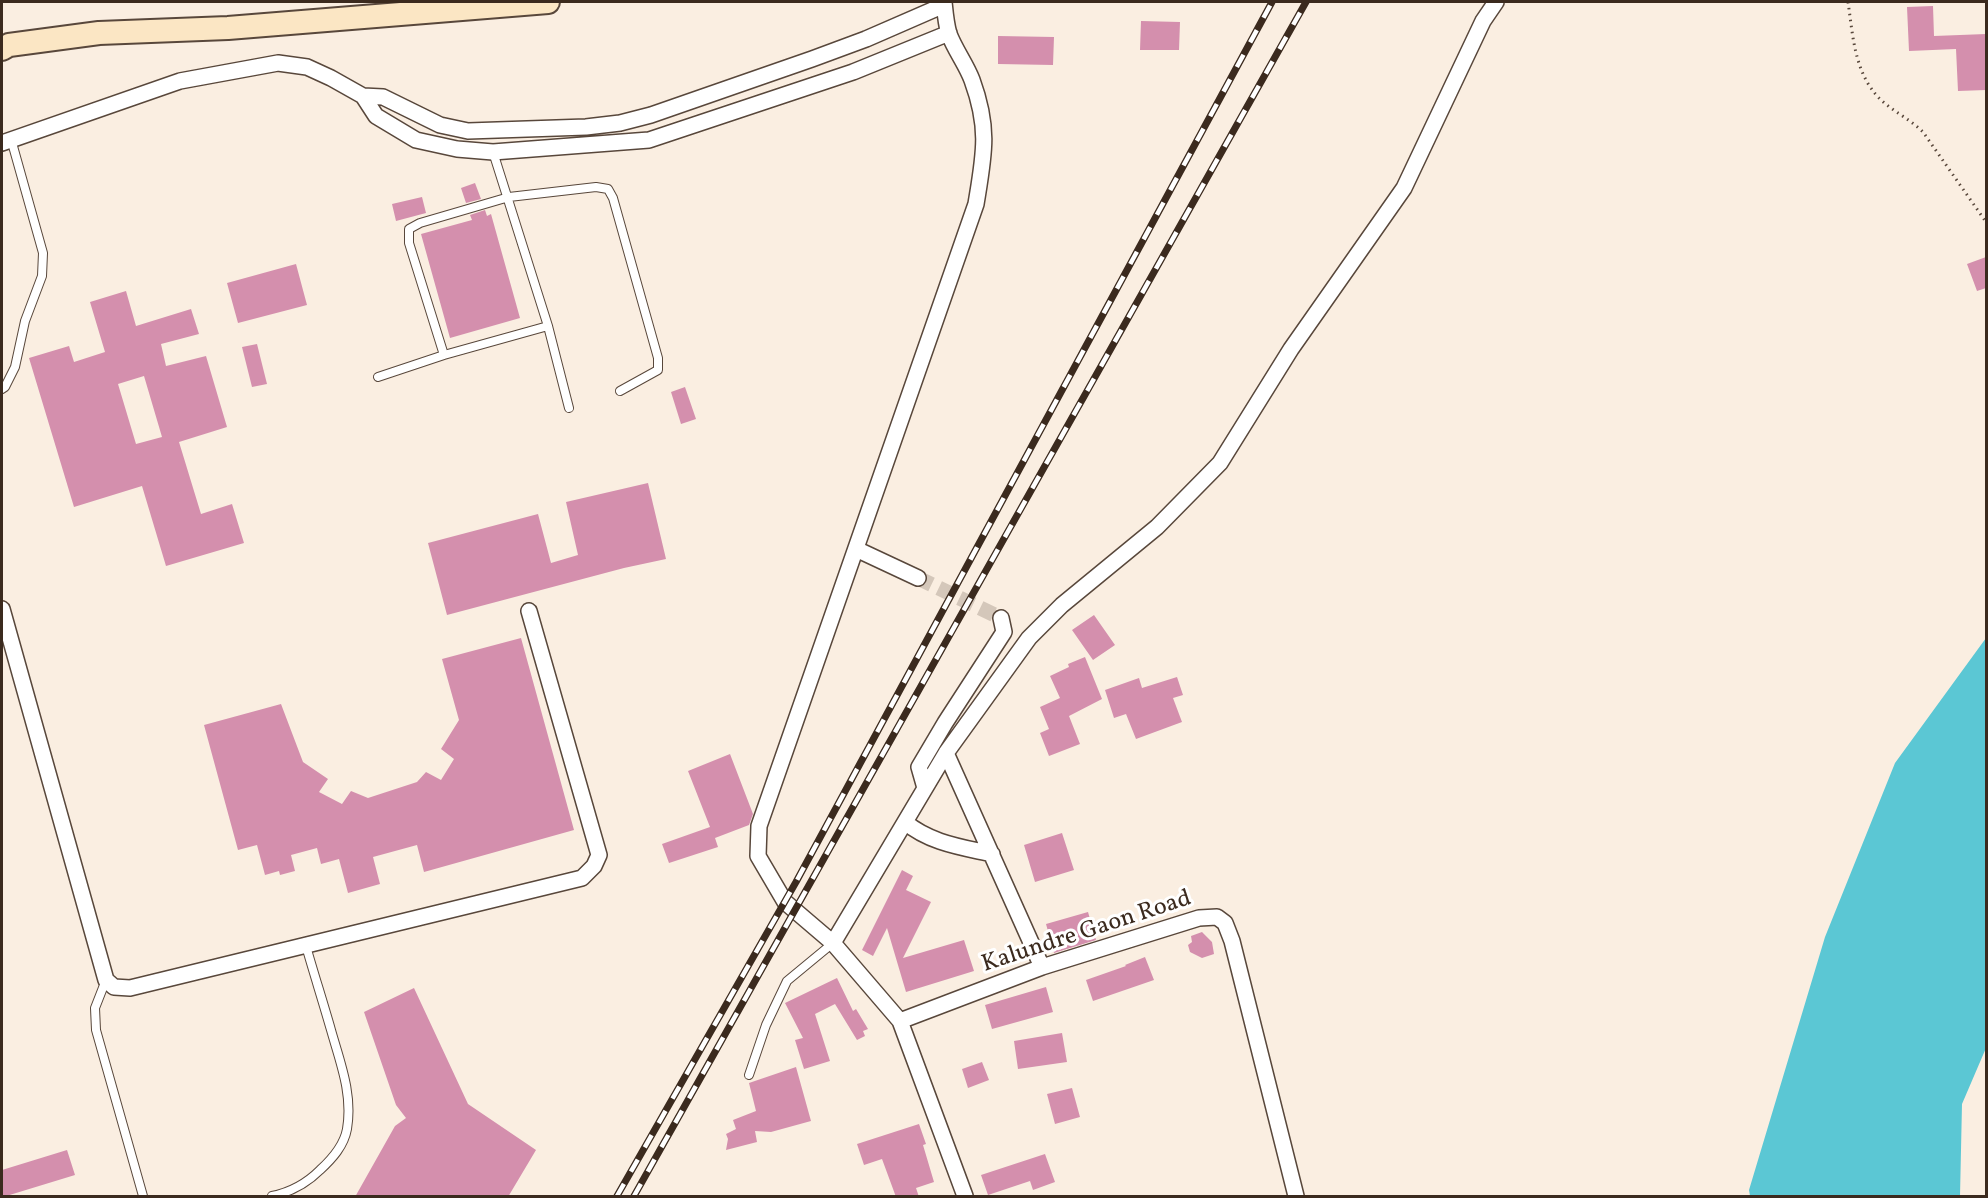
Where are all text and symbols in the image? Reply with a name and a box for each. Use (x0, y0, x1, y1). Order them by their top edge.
street label: Kalundre Gaon Road (979, 886, 1195, 980)

